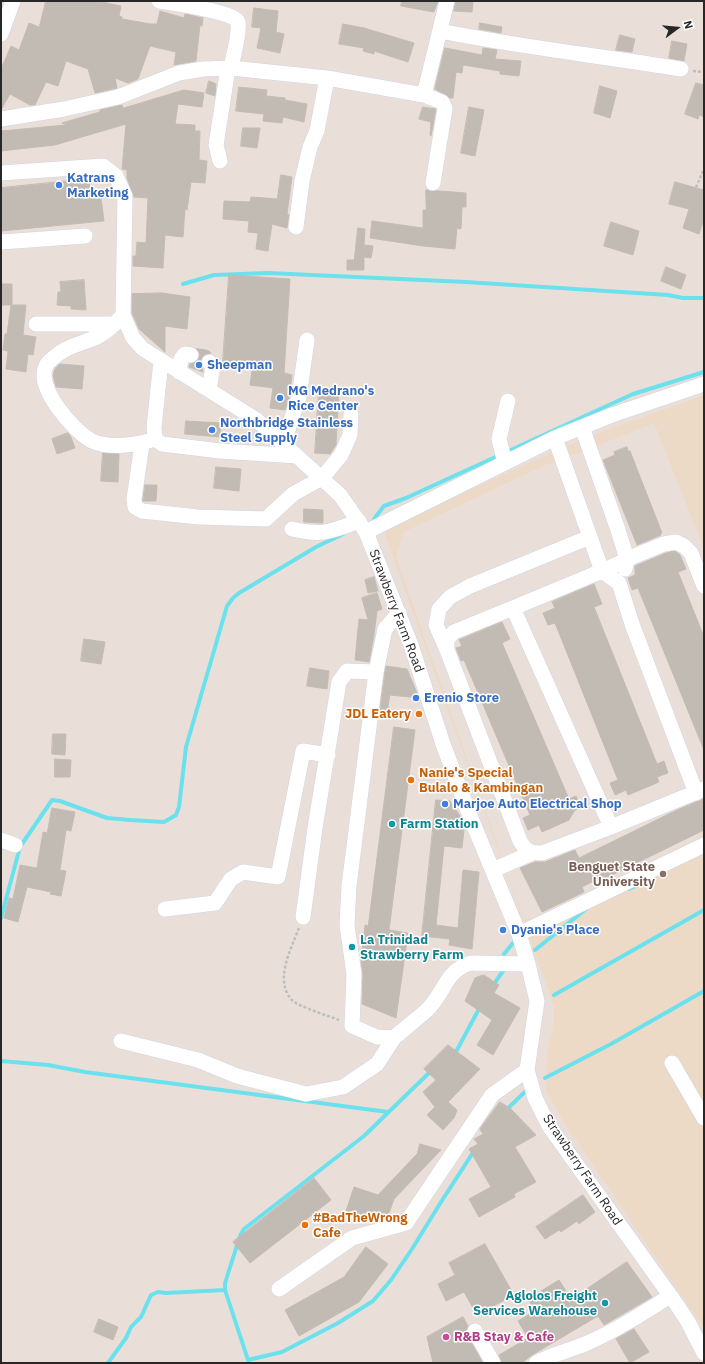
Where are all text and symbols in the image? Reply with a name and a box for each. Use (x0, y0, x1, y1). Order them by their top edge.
north arrow (657, 8, 697, 48)
text: N (681, 19, 696, 30)
place label: Katrans Marketing (67, 170, 128, 201)
marker: Katrans Marketing (54, 180, 64, 190)
place label: Sheepman (207, 357, 272, 373)
marker: Sheepman (194, 360, 204, 370)
place label: MG Medrano's Rice Center (288, 383, 374, 414)
marker: MG Medrano's Rice Center (275, 393, 285, 403)
place label: Northbridge Stainless Steel Supply (220, 415, 353, 446)
marker: Northbridge Stainless Steel Supply (207, 425, 217, 435)
street label: Strawberry Farm Road (365, 547, 427, 675)
place label: Erenio Store (424, 690, 499, 706)
marker: Erenio Store (411, 693, 421, 703)
place label: JDL Eatery (345, 706, 411, 722)
marker: JDL Eatery (414, 709, 424, 719)
place label: Nanie's Special Bulalo & Kambingan (419, 765, 543, 796)
marker: Nanie's Special Bulalo & Kambingan (406, 775, 416, 785)
place label: Marjoe Auto Electrical Shop (453, 796, 622, 812)
marker: Marjoe Auto Electrical Shop (440, 799, 450, 809)
place label: Farm Station (400, 816, 479, 832)
marker: Farm Station (387, 819, 397, 829)
place label: Benguet State University (568, 859, 655, 890)
marker: Benguet State University (658, 869, 668, 879)
place label: Dyanie's Place (511, 922, 600, 938)
marker: Dyanie's Place (498, 925, 508, 935)
place label: La Trinidad Strawberry Farm (360, 932, 464, 963)
marker: La Trinidad Strawberry Farm (347, 942, 357, 952)
street label: Strawberry Farm Road (539, 1112, 625, 1228)
place label: #BadTheWrong Cafe (313, 1210, 408, 1241)
marker: #BadTheWrong Cafe (300, 1220, 310, 1230)
place label: Aglolos Freight Services Warehouse (473, 1288, 597, 1319)
marker: Aglolos Freight Services Warehouse (600, 1298, 610, 1308)
place label: R&B Stay & Cafe (454, 1329, 554, 1345)
marker: R&B Stay & Cafe (441, 1332, 451, 1342)

